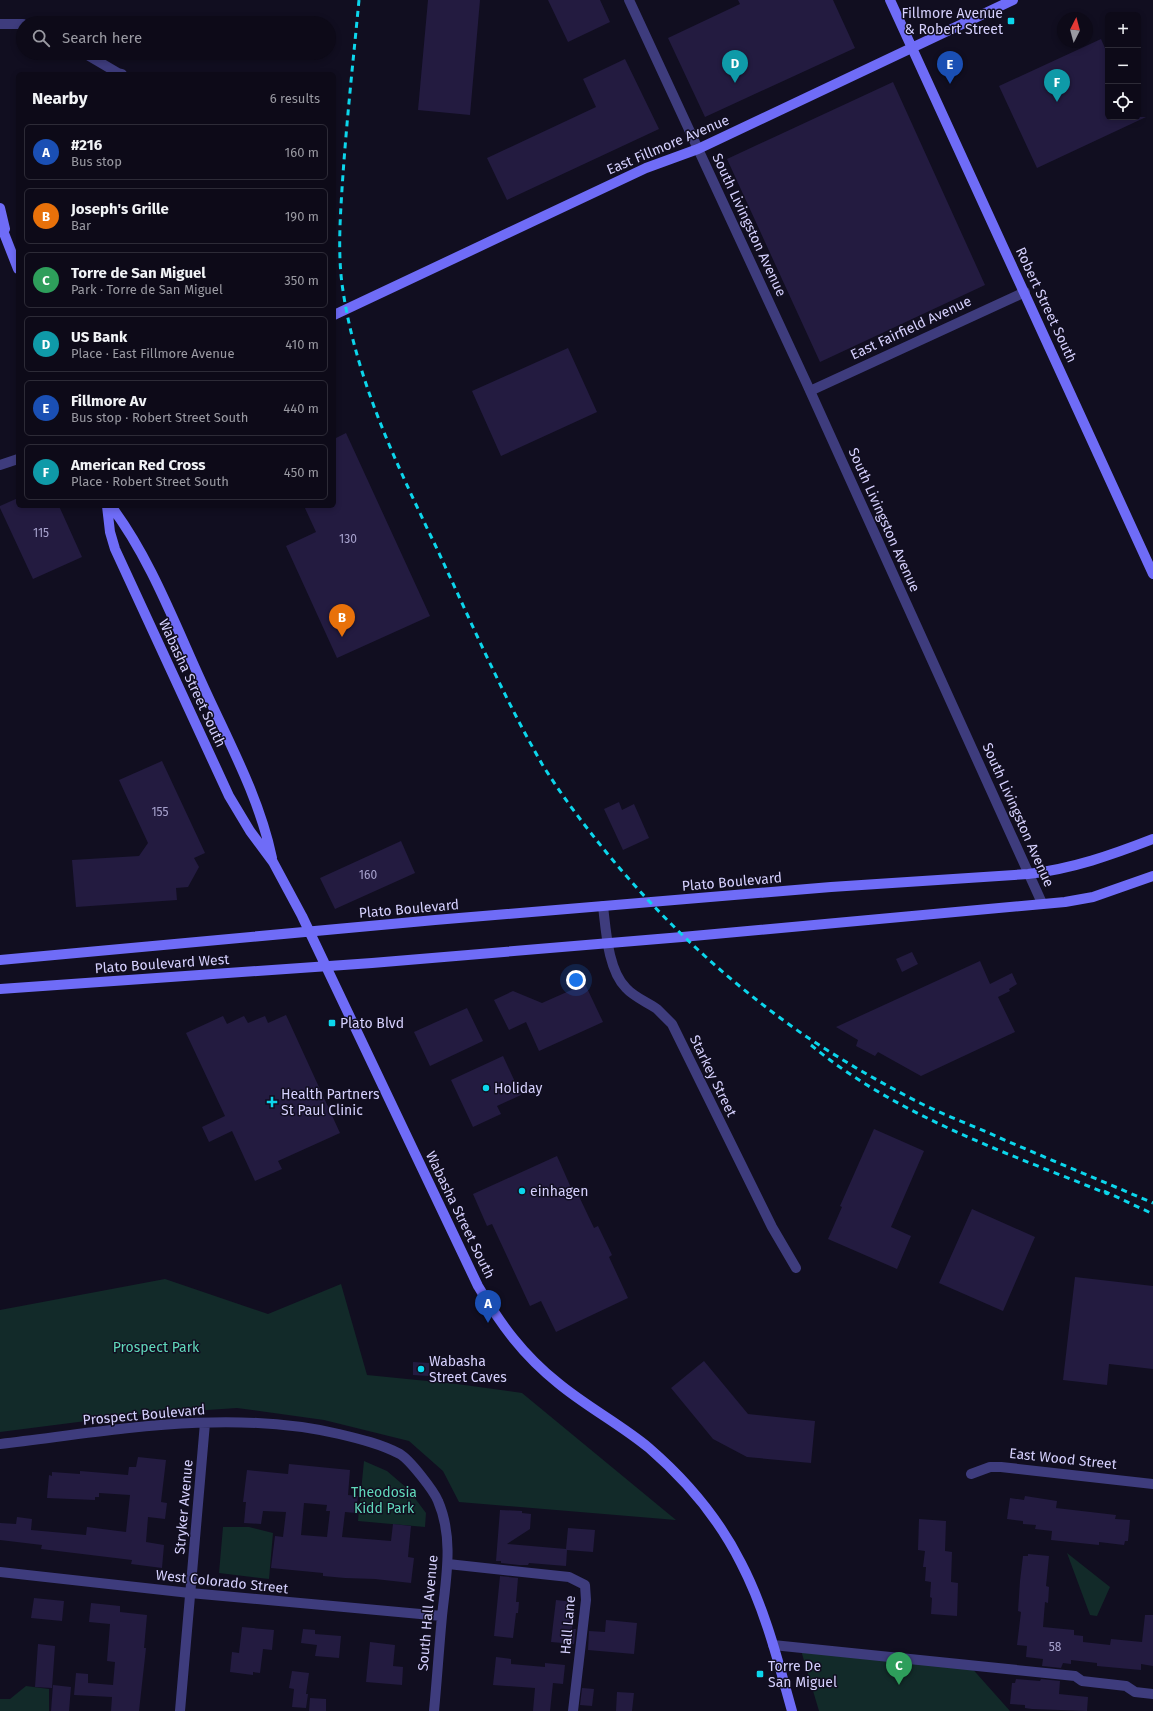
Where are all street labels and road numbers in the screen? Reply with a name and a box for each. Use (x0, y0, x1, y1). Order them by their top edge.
street label: East Fillmore Avenue (604, 111, 732, 179)
street label: South Livingston Avenue (708, 151, 790, 299)
street label: Robert Street South (1012, 245, 1080, 365)
street label: East Fairfield Avenue (848, 293, 974, 363)
street label: South Livingston Avenue (845, 445, 923, 595)
street label: Wabasha Street South (155, 616, 229, 750)
street label: South Livingston Avenue (979, 740, 1057, 890)
street label: Plato Boulevard (681, 869, 783, 895)
street label: Plato Boulevard (358, 896, 460, 922)
street label: Plato Boulevard West (94, 951, 231, 977)
street label: Starkey Street (686, 1032, 741, 1120)
street label: Wabasha Street South (422, 1149, 498, 1281)
street label: Prospect Boulevard (82, 1401, 206, 1429)
street label: East Wood Street (1008, 1445, 1118, 1473)
street label: Stryker Avenue (171, 1459, 197, 1555)
street label: South Hall Avenue (414, 1554, 442, 1672)
street label: West Colorado Street (155, 1567, 290, 1598)
street label: Hall Lane (557, 1595, 579, 1655)

